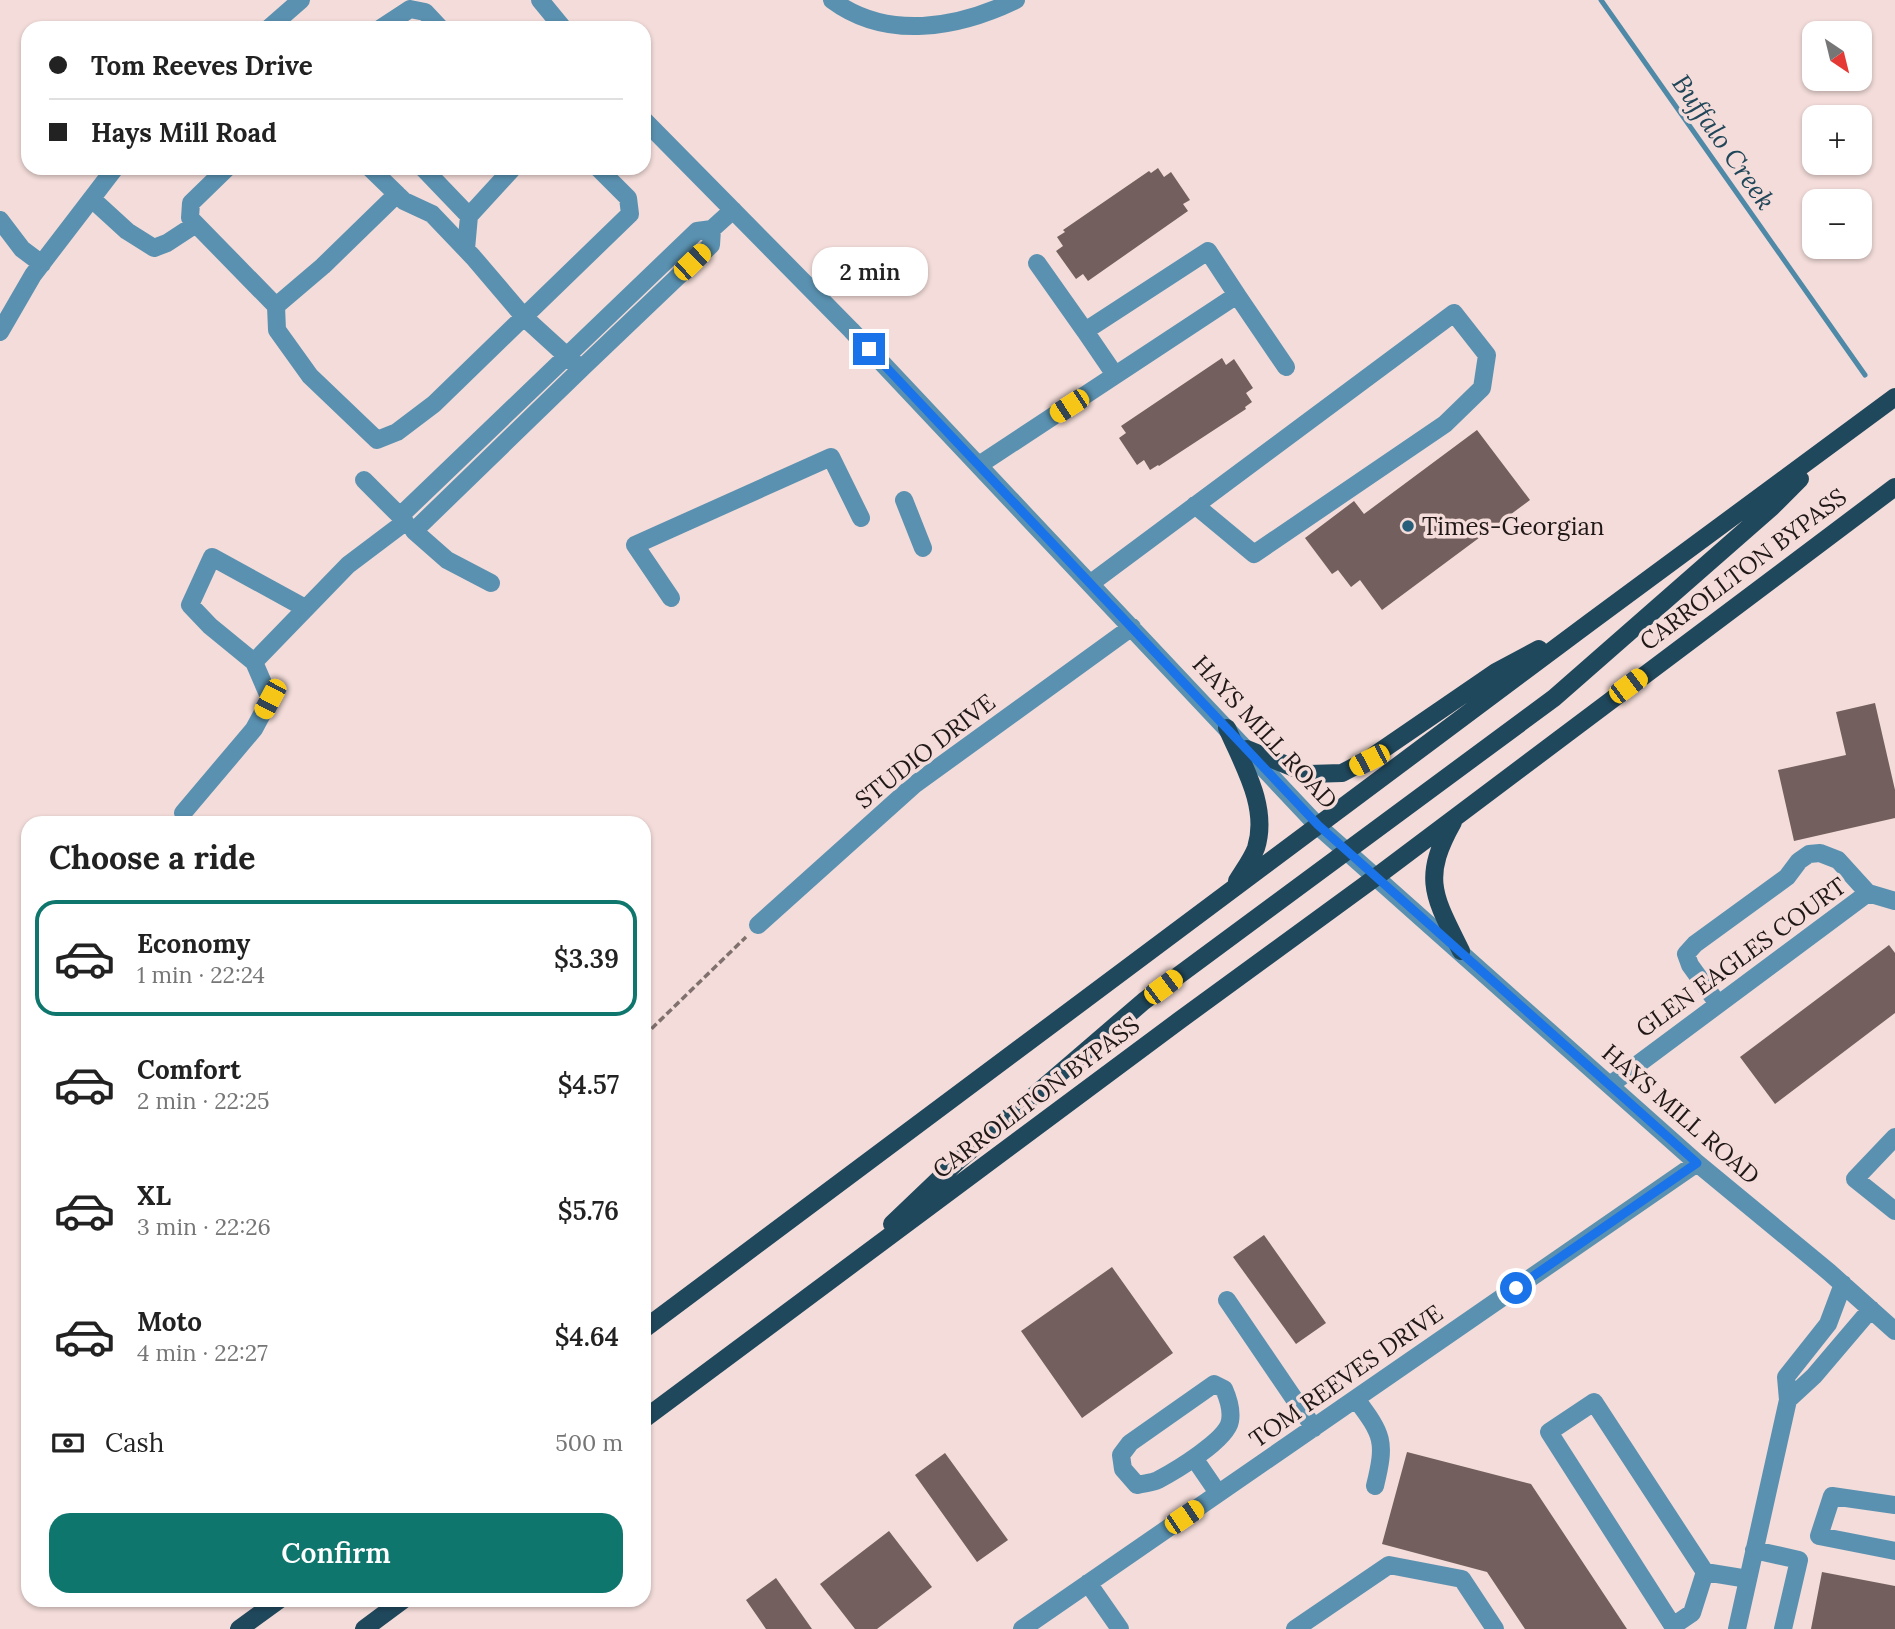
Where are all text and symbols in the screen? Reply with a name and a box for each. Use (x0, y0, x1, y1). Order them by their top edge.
north arrow (1802, 21, 1872, 91)
map controls (1802, 21, 1872, 259)
text: Tom Reeves Drive (91, 49, 313, 82)
water label: Buffalo Creek (1665, 68, 1783, 216)
button: + (1802, 105, 1872, 175)
text: Hays Mill Road (91, 116, 277, 149)
button: − (1802, 189, 1872, 259)
car (670, 240, 715, 284)
callout: 2 min (811, 247, 927, 296)
text: 2 min (840, 257, 900, 286)
route end (853, 333, 885, 365)
car (1046, 386, 1093, 426)
street label: CARROLLTON BYPASS (1633, 481, 1853, 657)
place label: Times-Georgian (1422, 511, 1604, 542)
marker: Times-Georgian (1400, 518, 1416, 534)
street label: HAYS MILL ROAD (1186, 649, 1344, 815)
car (1605, 665, 1652, 707)
car (251, 676, 290, 722)
street label: STUDIO DRIVE (849, 687, 1001, 815)
car (1346, 741, 1393, 779)
text: Choose a ride (49, 837, 256, 878)
street label: GLEN EAGLES COURT (1630, 870, 1852, 1044)
icon: car (53, 927, 116, 990)
text: Economy (137, 927, 250, 960)
text: $3.39 (554, 942, 619, 975)
text: 1 min · 22:24 (137, 960, 265, 989)
car (1140, 966, 1187, 1008)
street label: CARROLLTON BYPASS (926, 1009, 1146, 1185)
street label: HAYS MILL ROAD (1596, 1037, 1766, 1191)
icon: car (53, 1053, 116, 1116)
text: Comfort (137, 1053, 241, 1086)
text: $4.57 (558, 1068, 619, 1101)
text: 2 min · 22:25 (137, 1086, 270, 1115)
icon: car (53, 1179, 116, 1242)
text: XL (137, 1179, 171, 1212)
text: $5.76 (558, 1194, 619, 1227)
text: 3 min · 22:26 (137, 1212, 271, 1241)
route start (1500, 1272, 1532, 1304)
street label: TOM REEVES DRIVE (1243, 1297, 1449, 1455)
icon: car (53, 1305, 116, 1368)
text: Moto (137, 1305, 202, 1338)
text: $4.64 (555, 1320, 619, 1353)
text: 4 min · 22:27 (137, 1338, 268, 1367)
icon: cash (49, 1424, 87, 1462)
text: Cash (105, 1426, 164, 1459)
text: 500 m (555, 1428, 623, 1457)
car (1161, 1497, 1208, 1537)
button: Confirm (49, 1513, 623, 1593)

